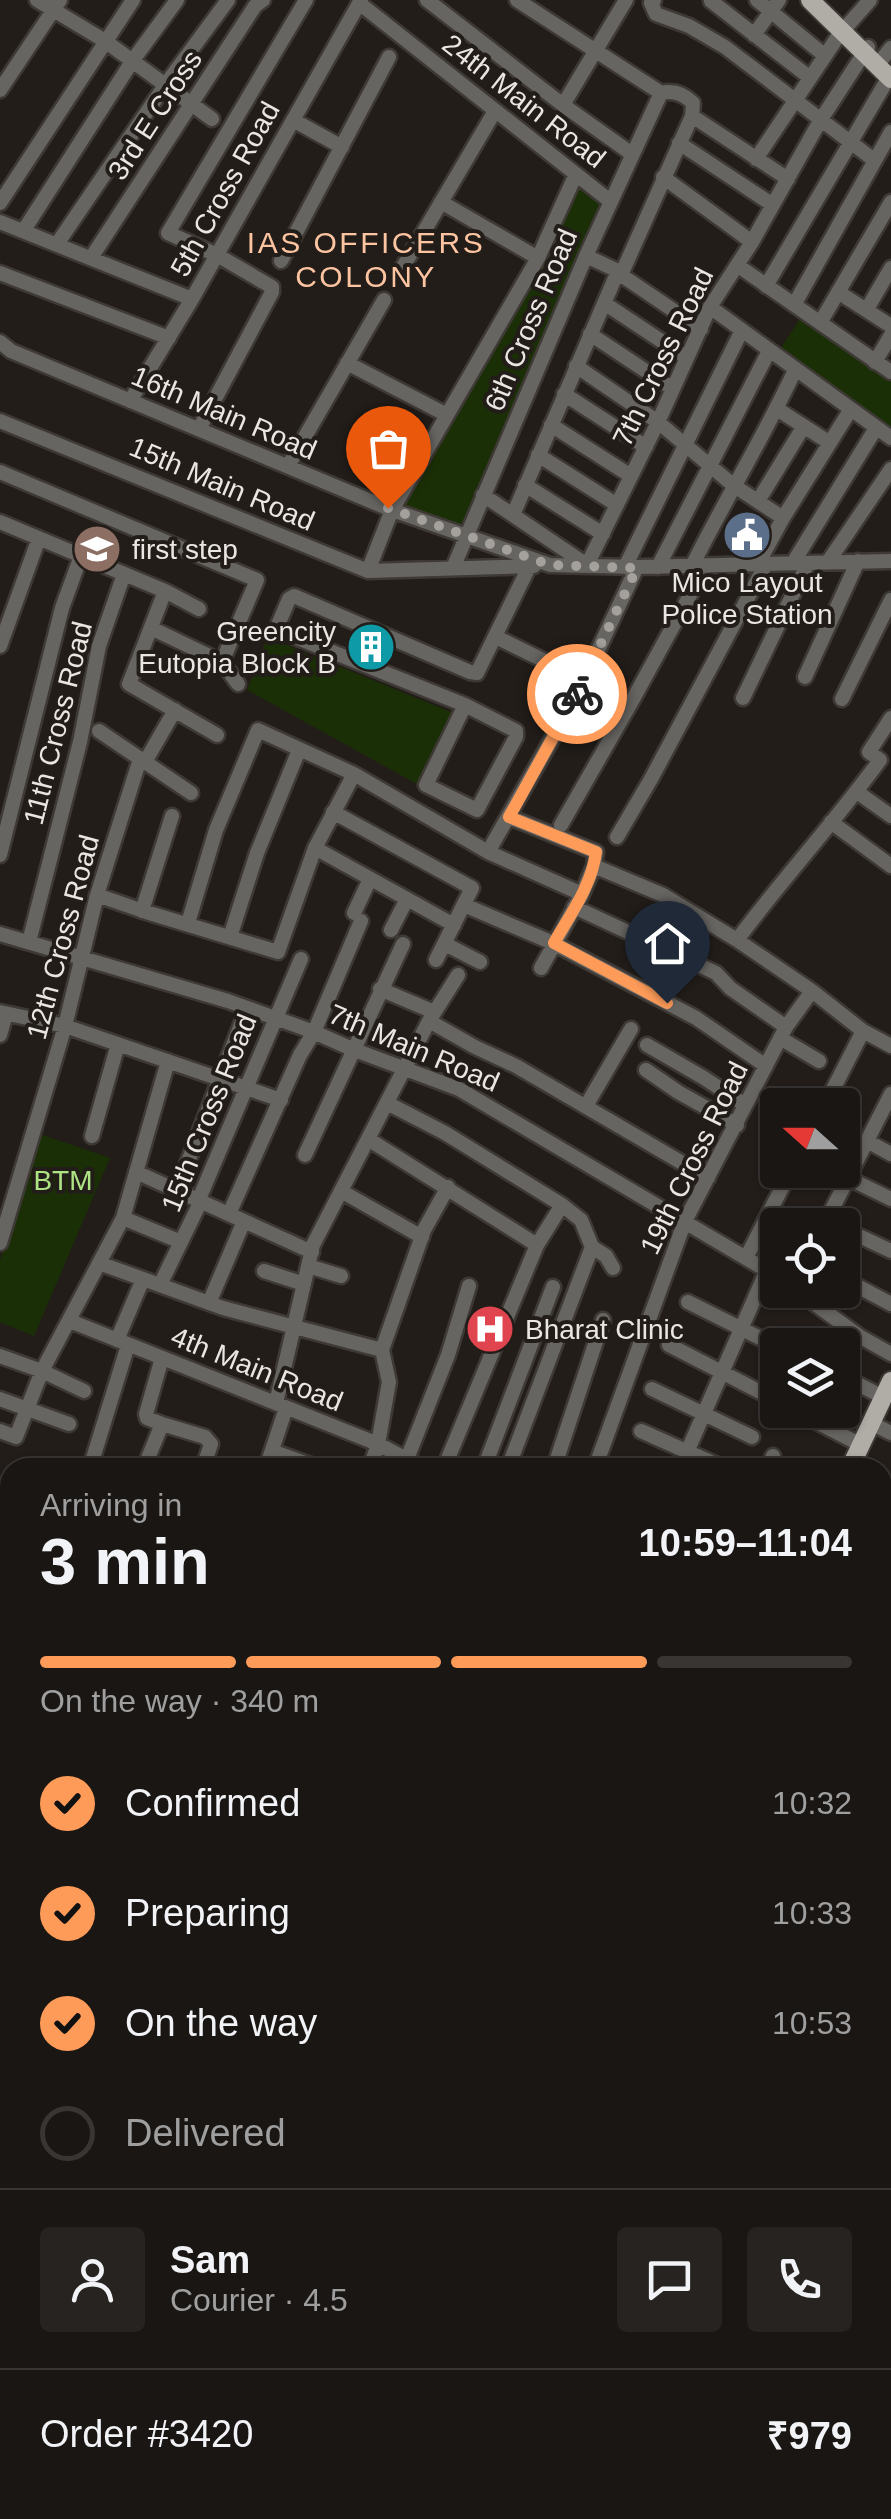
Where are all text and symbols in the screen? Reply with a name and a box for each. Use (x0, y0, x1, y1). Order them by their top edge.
street label: 24th Main Road (437, 28, 611, 174)
street label: 3rd E Cross (102, 45, 208, 185)
street label: 5th Cross Road (164, 96, 286, 282)
street label: 6th Cross Road (479, 224, 583, 416)
district label: IAS OFFICERS COLONY (247, 226, 485, 293)
street label: 7th Cross Road (606, 263, 720, 451)
street label: 16th Main Road (127, 360, 321, 466)
pin (346, 406, 431, 509)
icon: bag (361, 421, 416, 476)
street label: 15th Main Road (125, 431, 319, 537)
public building icon: Mico Layout Police Station (721, 509, 773, 561)
school or university icon: first step (71, 523, 123, 575)
place label: first step (132, 534, 238, 565)
place label: Mico Layout Police Station (661, 567, 833, 630)
place label: Greencity Eutopia Block B (138, 616, 336, 679)
street label: 11th Cross Road (18, 618, 98, 828)
building icon: Greencity Eutopia Block B (345, 621, 397, 673)
courier (527, 644, 627, 744)
icon: bike (550, 667, 605, 722)
street label: 12th Cross Road (21, 832, 105, 1042)
pin (625, 901, 710, 1004)
icon: home (640, 916, 695, 971)
street label: 7th Main Road (324, 998, 504, 1098)
street label: 15th Cross Road (155, 1010, 263, 1216)
street label: 19th Cross Road (634, 1057, 754, 1259)
north arrow (760, 1088, 860, 1188)
map controls (760, 1088, 860, 1428)
park label: BTM (33, 1165, 93, 1196)
button: locate (760, 1208, 860, 1308)
hospital icon: Bharat Clinic (464, 1303, 516, 1355)
place label: Bharat Clinic (525, 1314, 684, 1345)
street label: 4th Main Road (167, 1321, 347, 1417)
button: layers (760, 1328, 860, 1428)
text: Arriving in (40, 1487, 182, 1523)
text: 10:59–11:04 (639, 1522, 852, 1564)
text: 3 min (40, 1525, 210, 1598)
text: On the way · 340 m (40, 1683, 319, 1719)
icon: check (40, 1776, 95, 1831)
text: Confirmed (125, 1782, 300, 1824)
text: 10:32 (772, 1785, 852, 1821)
icon: check (40, 1886, 95, 1941)
text: Preparing (125, 1892, 290, 1934)
text: 10:33 (772, 1895, 852, 1931)
icon: check (40, 1996, 95, 2051)
text: On the way (125, 2002, 317, 2044)
text: 10:53 (772, 2005, 852, 2041)
text: Delivered (125, 2112, 286, 2154)
button: person (40, 2227, 145, 2332)
button: chat (617, 2227, 722, 2332)
button: phone (747, 2227, 852, 2332)
text: Sam (170, 2239, 250, 2281)
text: Courier · 4.5 (170, 2282, 348, 2318)
text: Order #3420 (40, 2413, 253, 2455)
text: ₹979 (767, 2415, 852, 2457)

